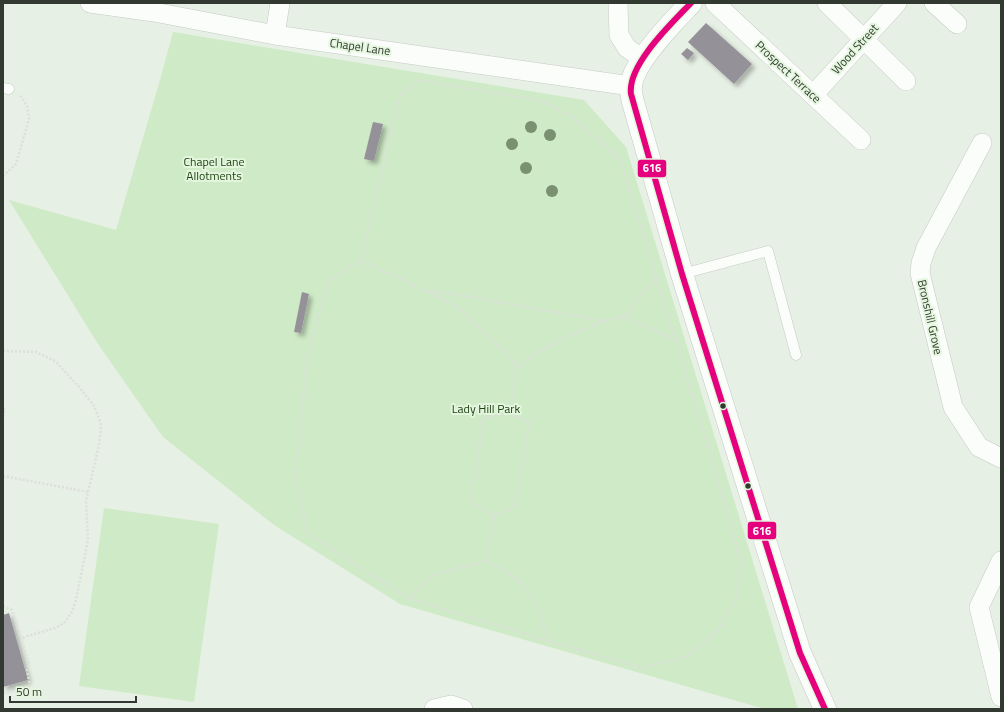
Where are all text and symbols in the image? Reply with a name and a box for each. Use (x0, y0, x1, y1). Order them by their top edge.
street label: Wood Street (826, 18, 883, 78)
street label: Chapel Lane (329, 33, 392, 60)
street label: Prospect Terrace (751, 36, 826, 107)
park label: Chapel Lane Allotments (183, 152, 245, 185)
line badge: 616 (637, 159, 667, 178)
text: 616 (643, 160, 661, 176)
street label: Bronshill Grove (913, 278, 948, 356)
park label: Lady Hill Park (452, 399, 520, 418)
unlabelled marker (718, 401, 728, 411)
unlabelled marker (743, 481, 753, 491)
line badge: 616 (747, 521, 777, 540)
text: 616 (753, 523, 771, 539)
scale bar (10, 678, 136, 704)
text: 50 m (16, 682, 42, 701)

